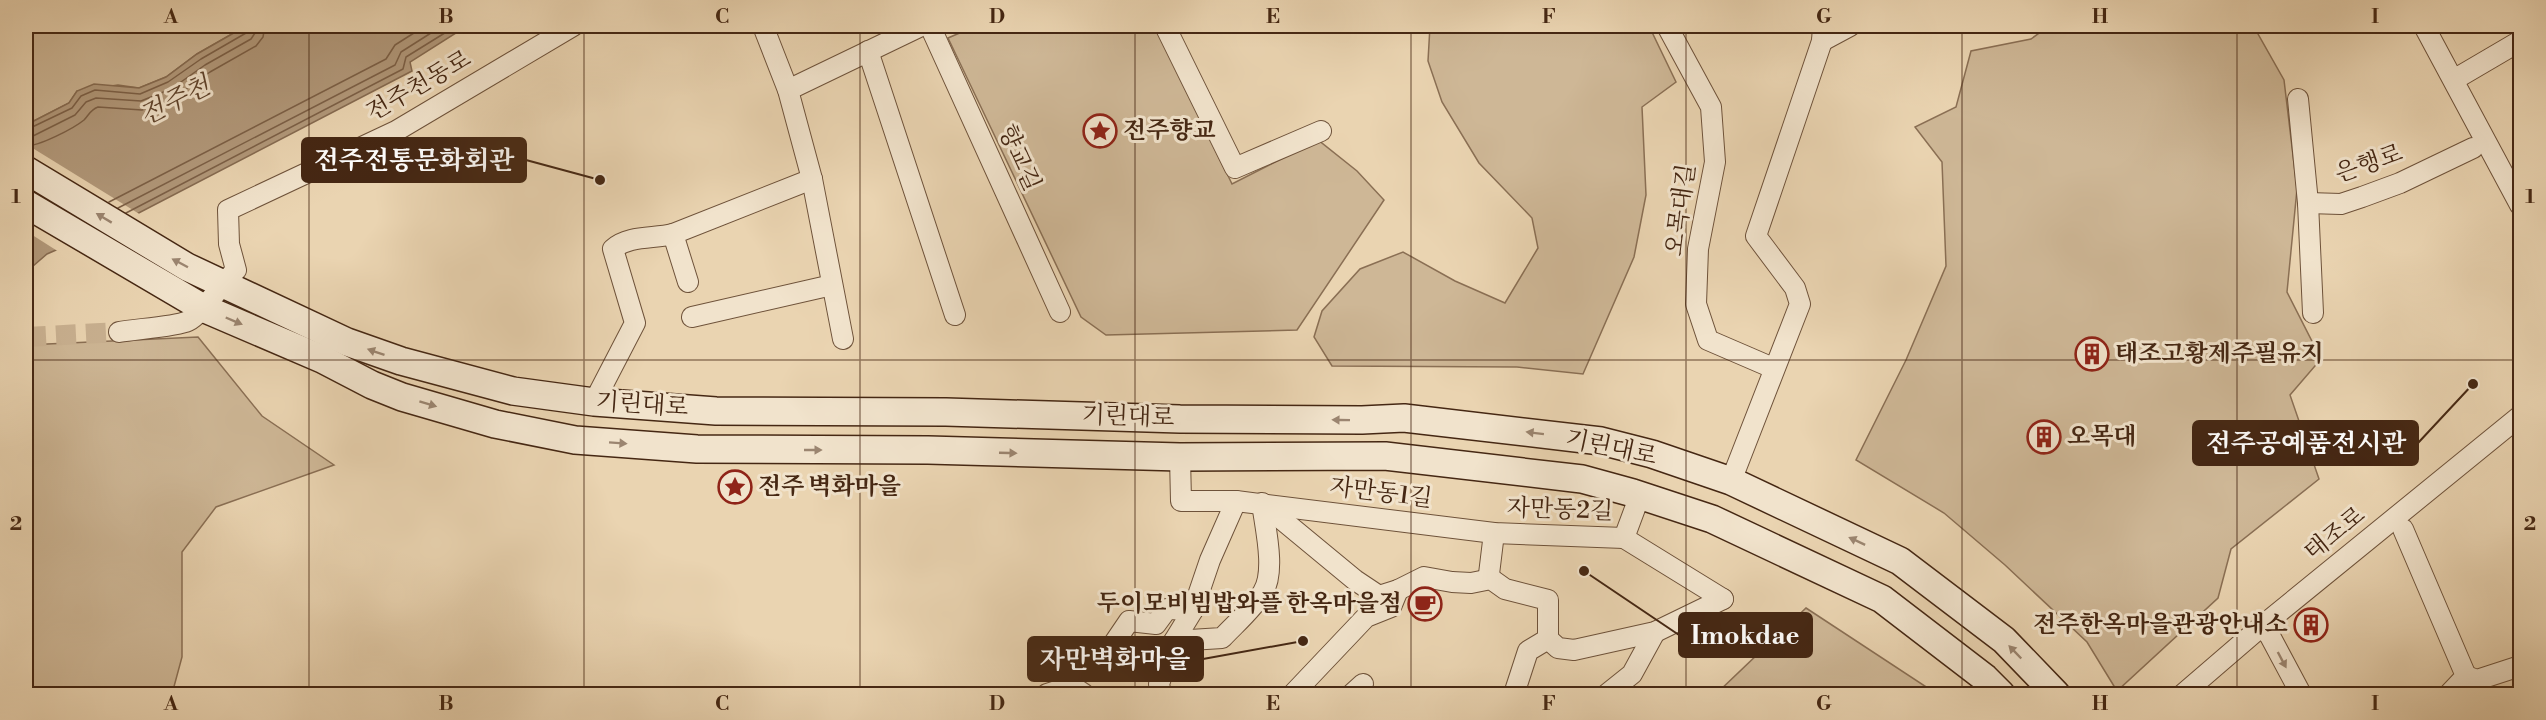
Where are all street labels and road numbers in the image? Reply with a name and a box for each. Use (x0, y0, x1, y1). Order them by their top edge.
street label: 전주천동로 (361, 44, 477, 128)
street label: 향교길 (991, 120, 1047, 196)
street label: 은행로 (2331, 138, 2407, 190)
street label: 오목대길 (1660, 162, 1702, 258)
street label: 기린대로 (595, 387, 689, 423)
street label: 기린대로 (1081, 400, 1175, 434)
street label: 기린대로 (1563, 424, 1659, 472)
street label: 자만동1길 (1328, 472, 1434, 514)
street label: 자만동2길 (1506, 493, 1614, 527)
street label: 태조로 (2299, 500, 2371, 568)

